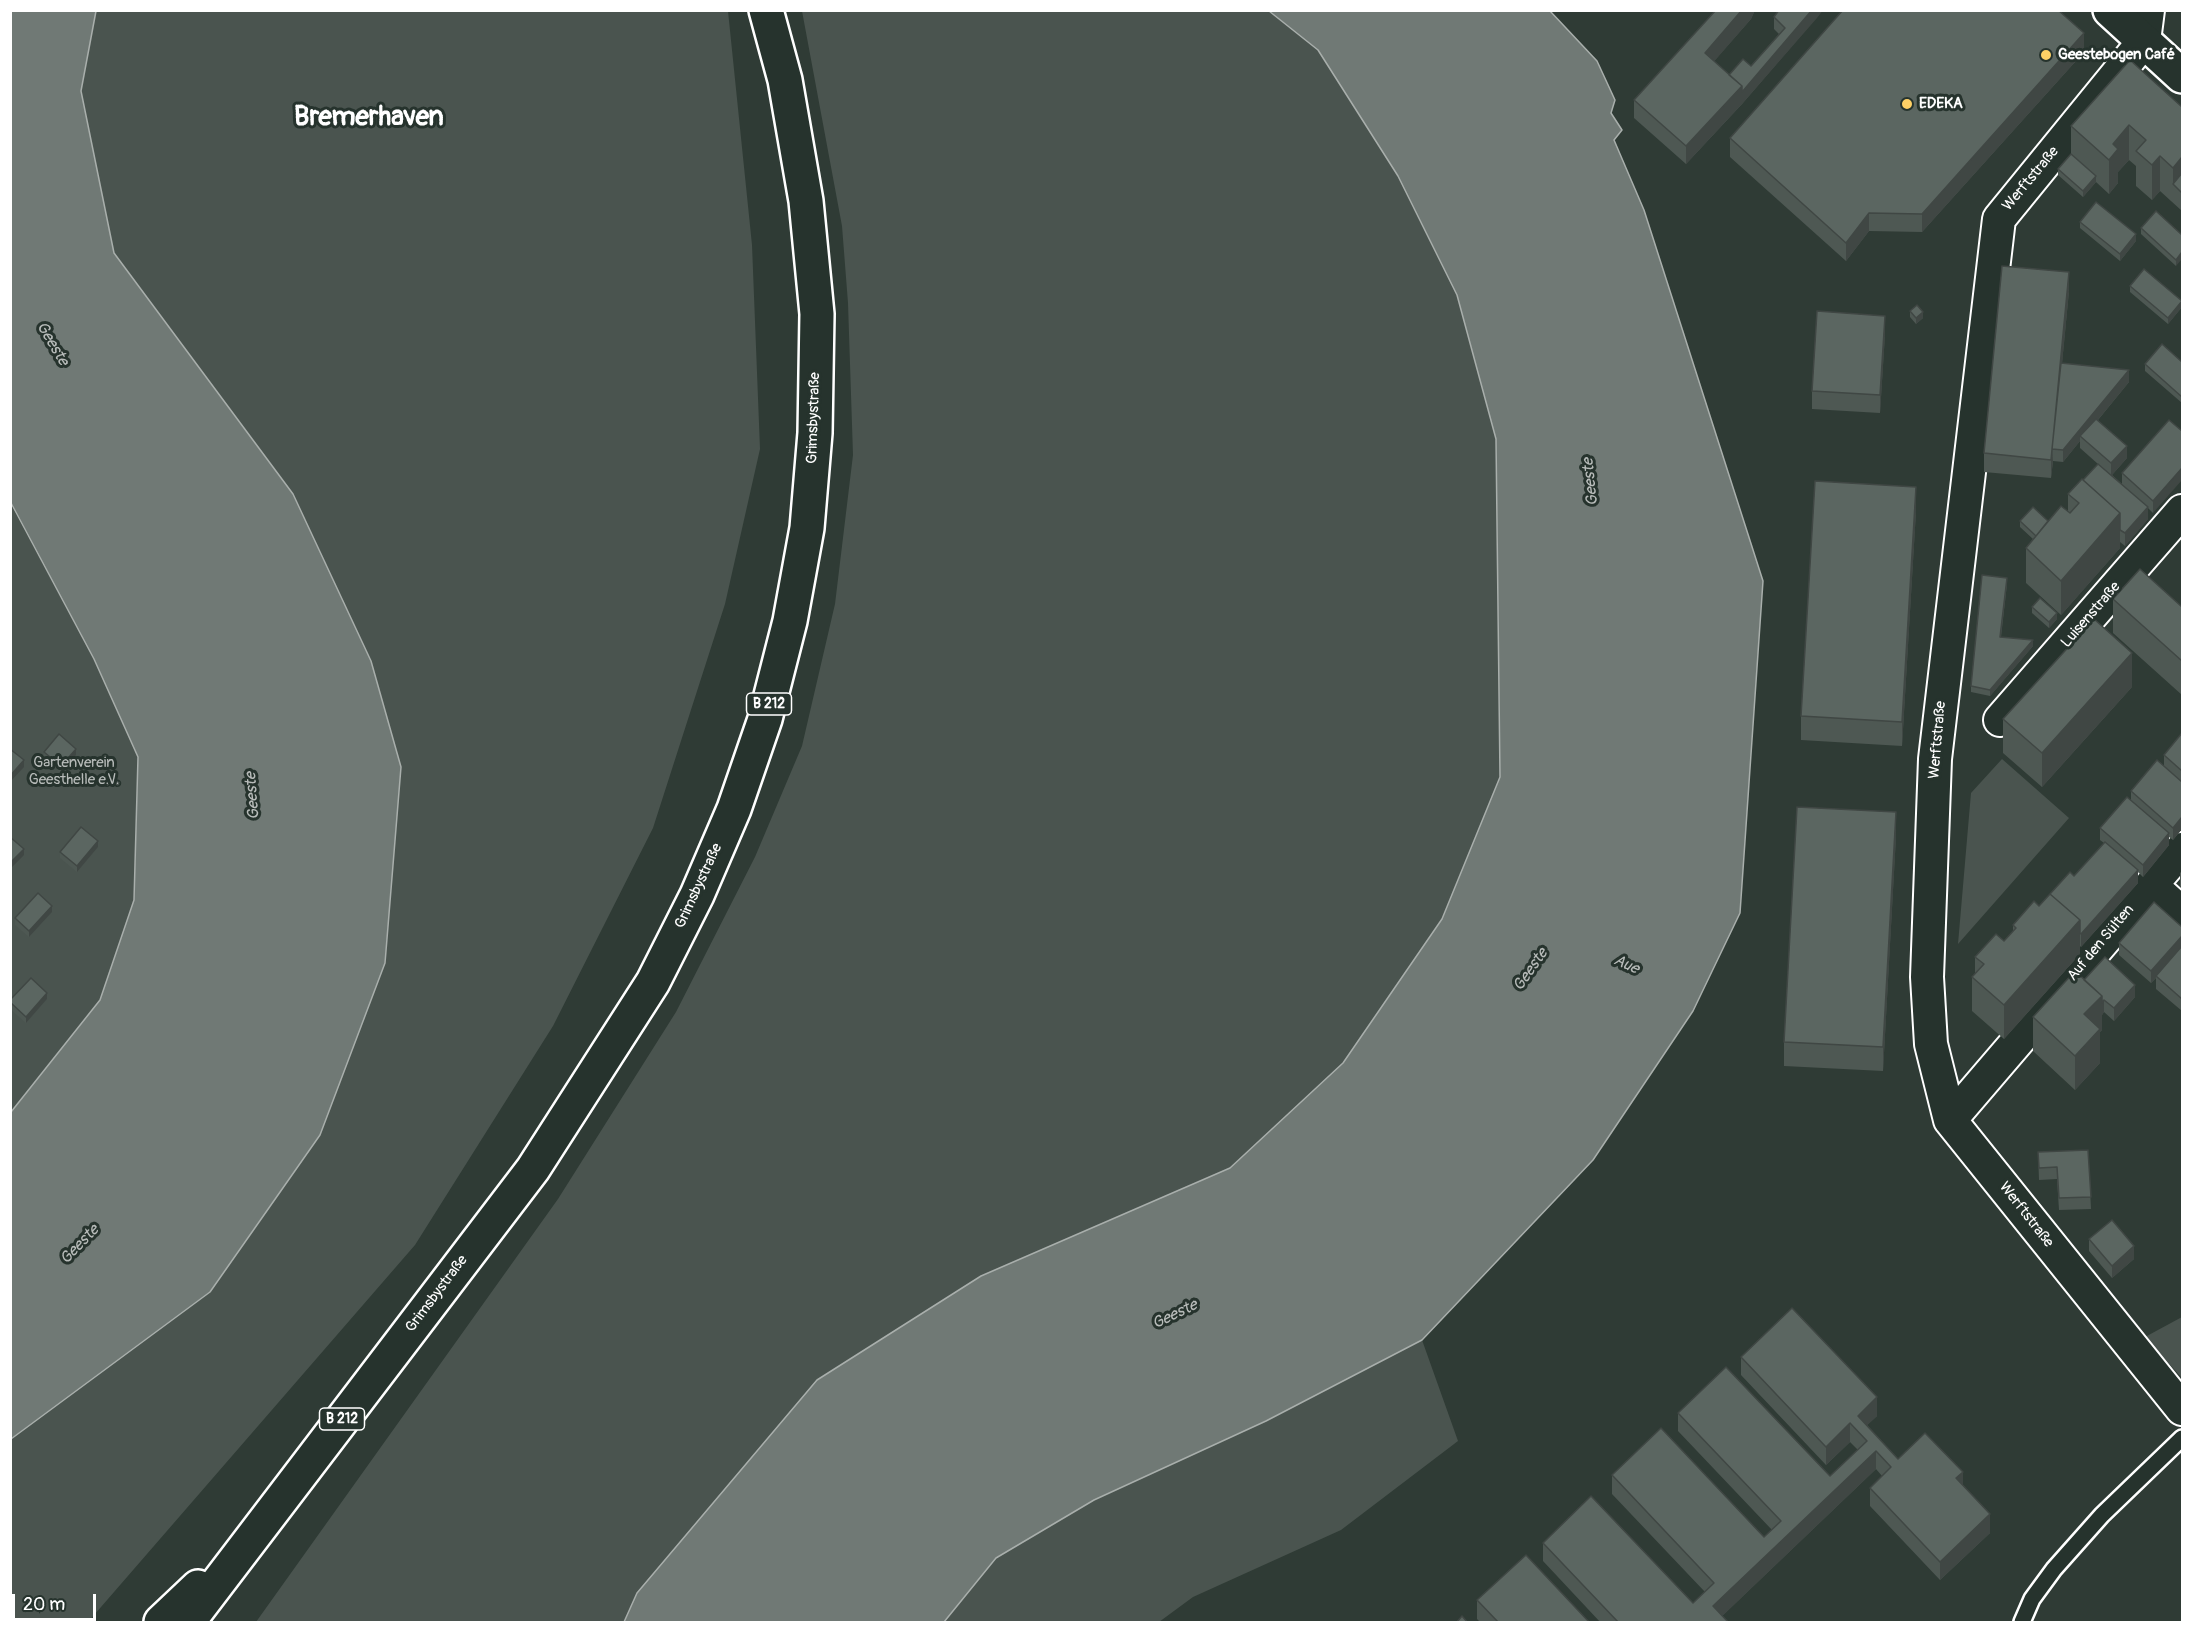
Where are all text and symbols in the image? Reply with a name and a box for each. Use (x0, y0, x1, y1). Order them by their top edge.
place label: Geestebogen Café (2058, 46, 2175, 64)
marker: Geestebogen Café (2039, 48, 2053, 62)
place label: EDEKA (1919, 95, 1963, 113)
marker: EDEKA (1900, 97, 1914, 111)
district label: Bremerhaven (294, 102, 444, 134)
street label: Werftstraße (1999, 143, 2063, 215)
water label: Geeste (31, 319, 73, 369)
street label: Grimsbystraße (803, 372, 825, 464)
water label: Geeste (1579, 457, 1603, 507)
street label: Luisenstraße (2058, 578, 2124, 652)
road number: B 212 (746, 693, 792, 715)
street label: Werftstraße (1926, 700, 1950, 780)
park label: Gartenverein Geesthelle e.V. (29, 754, 119, 789)
water label: Geeste (242, 771, 264, 821)
street label: Grimsbystraße (671, 841, 727, 931)
street label: Auf den Sülten (2064, 901, 2138, 985)
water label: Geeste (1509, 945, 1553, 995)
water label: Aue (1610, 951, 1642, 979)
street label: Werftstraße (1995, 1179, 2057, 1251)
water label: Geeste (56, 1221, 104, 1269)
street label: Grimsbystraße (402, 1252, 472, 1336)
water label: Geeste (1149, 1296, 1201, 1334)
road number: B 212 (320, 1408, 364, 1430)
scale bar (15, 1582, 99, 1620)
text: 20 m (23, 1593, 65, 1616)

